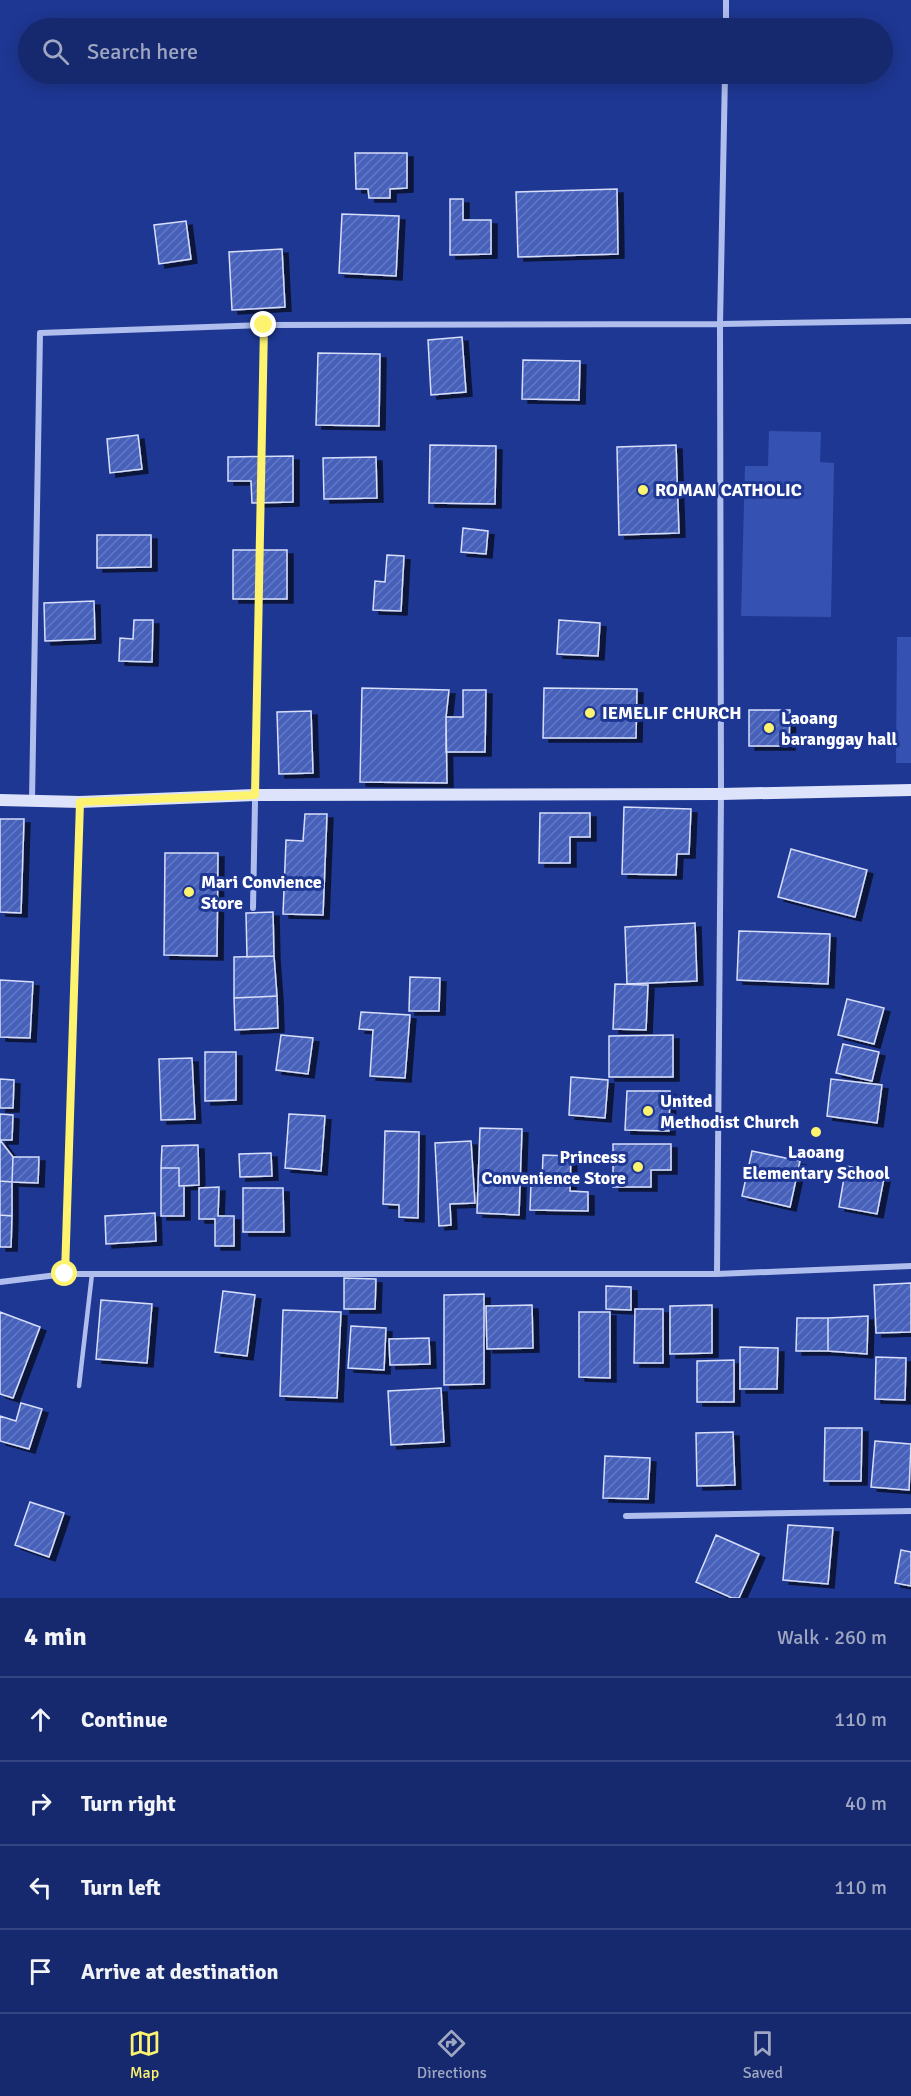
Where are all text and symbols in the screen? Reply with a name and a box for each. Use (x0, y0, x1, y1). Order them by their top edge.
search box (18, 18, 893, 84)
icon: search (39, 35, 72, 68)
text: Search here (87, 38, 198, 65)
route end (250, 311, 276, 337)
place label: ROMAN CATHOLIC (655, 479, 802, 501)
marker: ROMAN CATHOLIC (636, 483, 650, 497)
place label: IEMELIF CHURCH (602, 702, 742, 724)
marker: IEMELIF CHURCH (583, 706, 597, 720)
place label: Laoang baranggay hall (781, 707, 898, 750)
marker: Laoang baranggay hall (762, 721, 776, 735)
place label: Mari Convience Store (201, 871, 322, 914)
marker: Mari Convience Store (182, 885, 196, 899)
place label: United Methodist Church (660, 1090, 800, 1133)
marker: United Methodist Church (641, 1104, 655, 1118)
marker: Laoang Elementary School (809, 1125, 823, 1139)
place label: Laoang Elementary School (742, 1141, 890, 1184)
place label: Princess Convenience Store (482, 1146, 626, 1189)
marker: Princess Convenience Store (631, 1160, 645, 1174)
route start (51, 1260, 77, 1286)
text: 4 min (24, 1621, 87, 1653)
text: Walk · 260 m (777, 1625, 887, 1650)
icon: ahead (24, 1703, 57, 1736)
text: Continue (81, 1706, 168, 1733)
text: 110 m (834, 1707, 887, 1732)
icon: right (24, 1787, 57, 1820)
text: Turn right (81, 1790, 176, 1817)
text: 40 m (845, 1791, 887, 1816)
icon: left (24, 1871, 57, 1904)
text: Turn left (81, 1874, 161, 1901)
text: 110 m (834, 1875, 887, 1900)
icon: arrive (24, 1955, 57, 1988)
text: Arrive at destination (81, 1958, 278, 1985)
tab: Map (128, 2027, 161, 2083)
tab: Directions (417, 2027, 487, 2083)
tab: Saved (743, 2027, 783, 2083)

